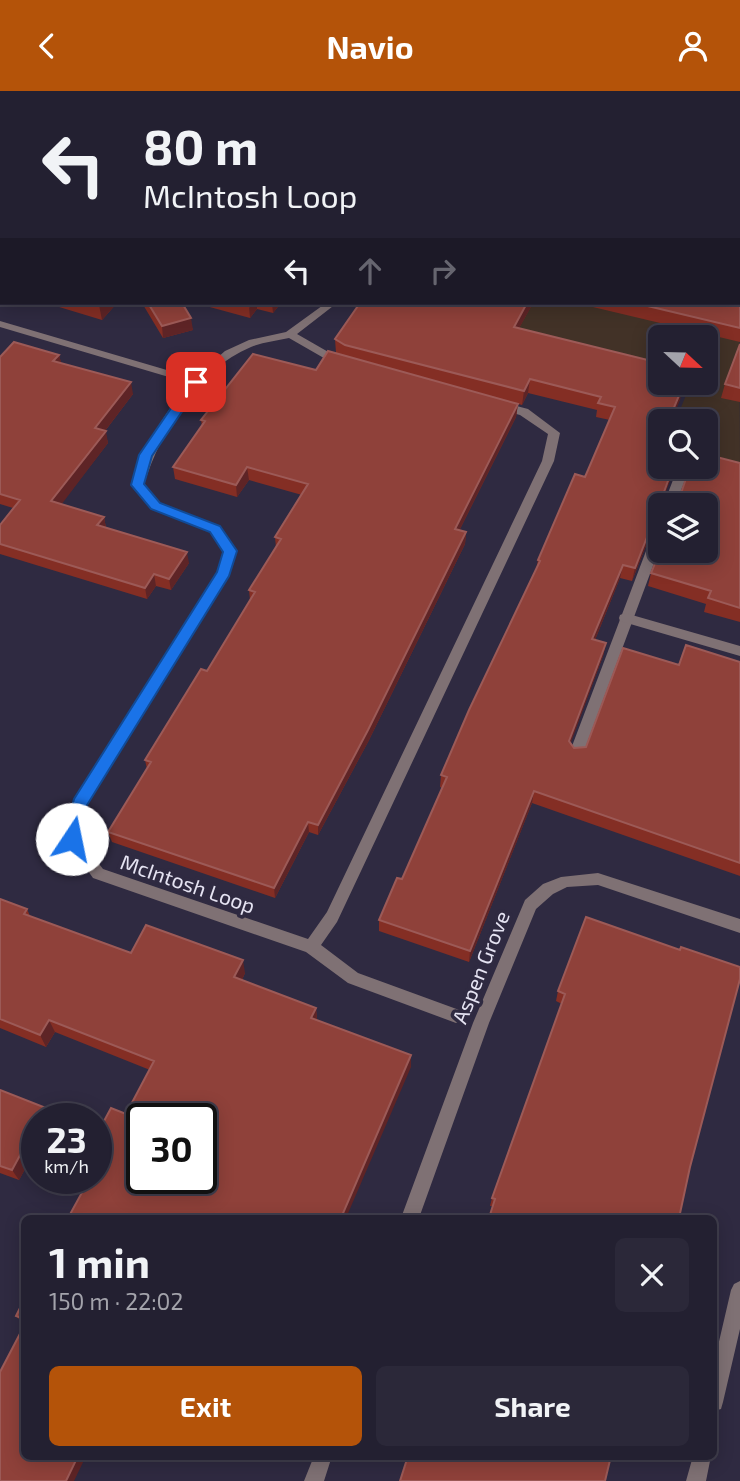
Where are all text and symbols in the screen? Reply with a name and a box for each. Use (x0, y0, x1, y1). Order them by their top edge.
icon: back (28, 27, 66, 65)
text: Navio (326, 27, 414, 65)
icon: person (674, 27, 712, 65)
text: 80 m (143, 116, 258, 175)
icon: left (28, 119, 119, 210)
text: McIntosh Loop (143, 176, 357, 214)
icon: left (278, 252, 316, 290)
icon: ahead (351, 252, 389, 290)
icon: right (424, 252, 462, 290)
north arrow (648, 325, 718, 395)
map controls (648, 325, 718, 563)
pin (166, 352, 226, 412)
icon: arrive (177, 363, 215, 401)
button: search (648, 409, 718, 479)
button: layers (648, 493, 718, 563)
position arrow (35, 802, 109, 876)
street label: McIntosh Loop (117, 848, 259, 918)
street label: Aspen Grove (446, 907, 514, 1027)
speed limit sign: 30 (126, 1103, 217, 1194)
text: 23 (46, 1118, 87, 1160)
text: km/h (44, 1155, 89, 1177)
text: 1 min (49, 1236, 150, 1286)
button: close (615, 1238, 689, 1312)
text: 150 m · 22:02 (49, 1287, 183, 1315)
button: Exit (49, 1366, 362, 1446)
button: Share (376, 1366, 689, 1446)

